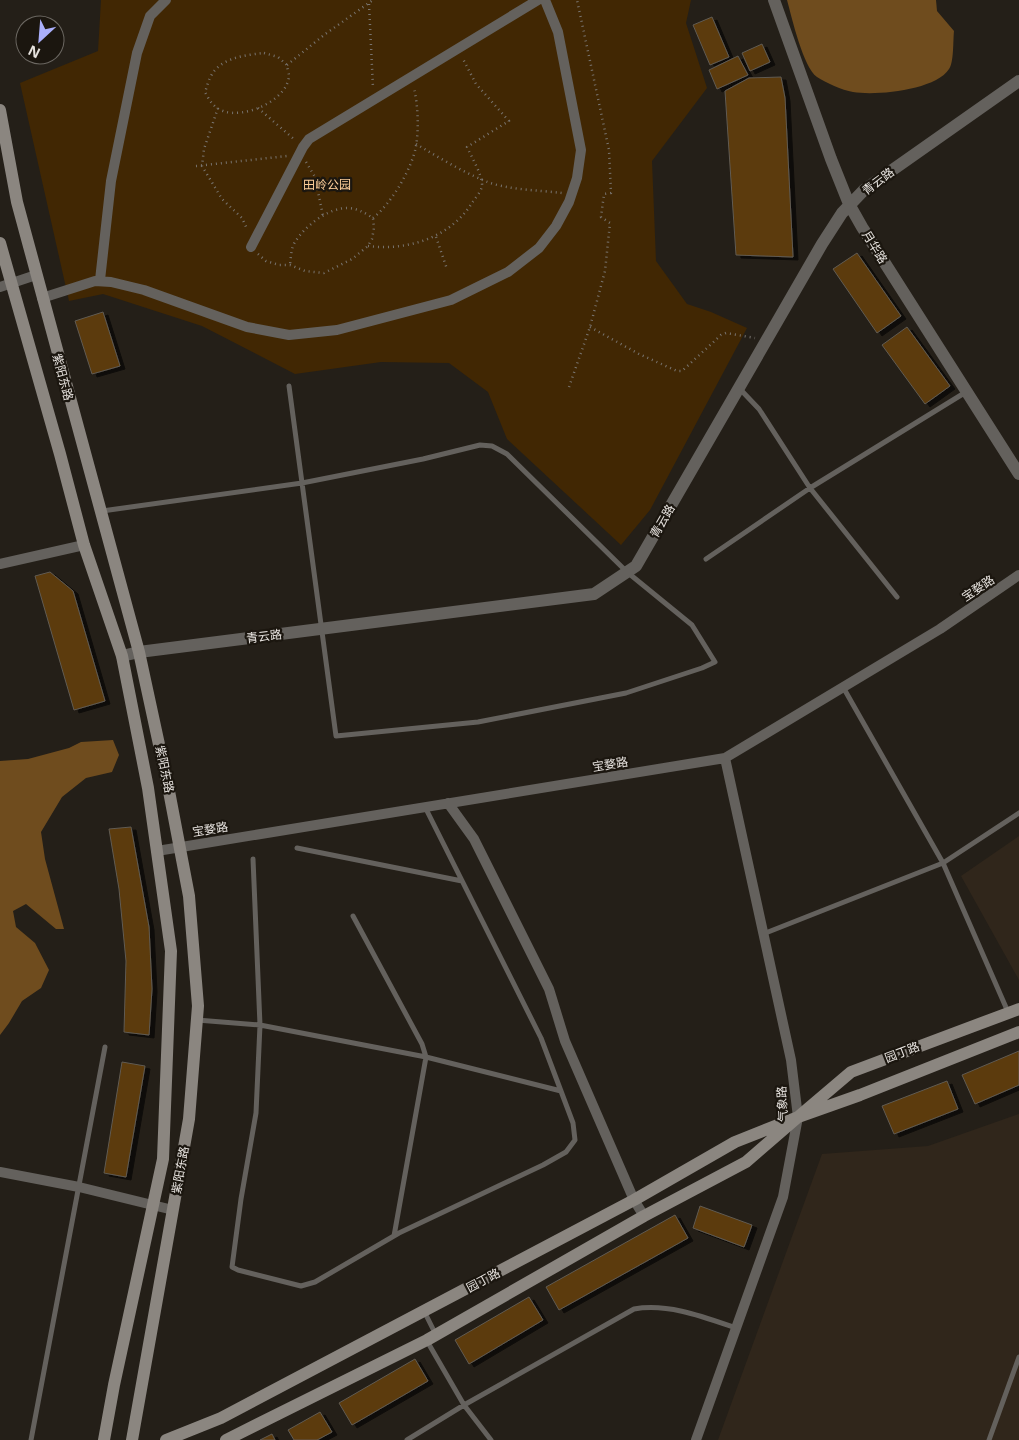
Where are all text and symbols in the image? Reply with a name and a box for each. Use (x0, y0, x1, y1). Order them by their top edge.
north arrow (15, 15, 65, 65)
text: N (25, 41, 43, 63)
street label: 青云路 (859, 163, 897, 199)
park label: 田岭公园 (303, 176, 351, 193)
street label: 月华路 (858, 227, 892, 267)
street label: 紫阳东路 (49, 352, 77, 402)
street label: 青云路 (646, 501, 678, 541)
street label: 宝婺路 (958, 571, 998, 605)
street label: 青云路 (245, 625, 283, 647)
street label: 紫阳东路 (152, 744, 178, 794)
street label: 宝婺路 (591, 753, 629, 775)
street label: 宝婺路 (191, 818, 229, 840)
street label: 园丁路 (882, 1038, 922, 1066)
street label: 气象路 (773, 1086, 791, 1122)
street label: 紫阳东路 (167, 1145, 193, 1195)
street label: 园丁路 (463, 1264, 503, 1296)

